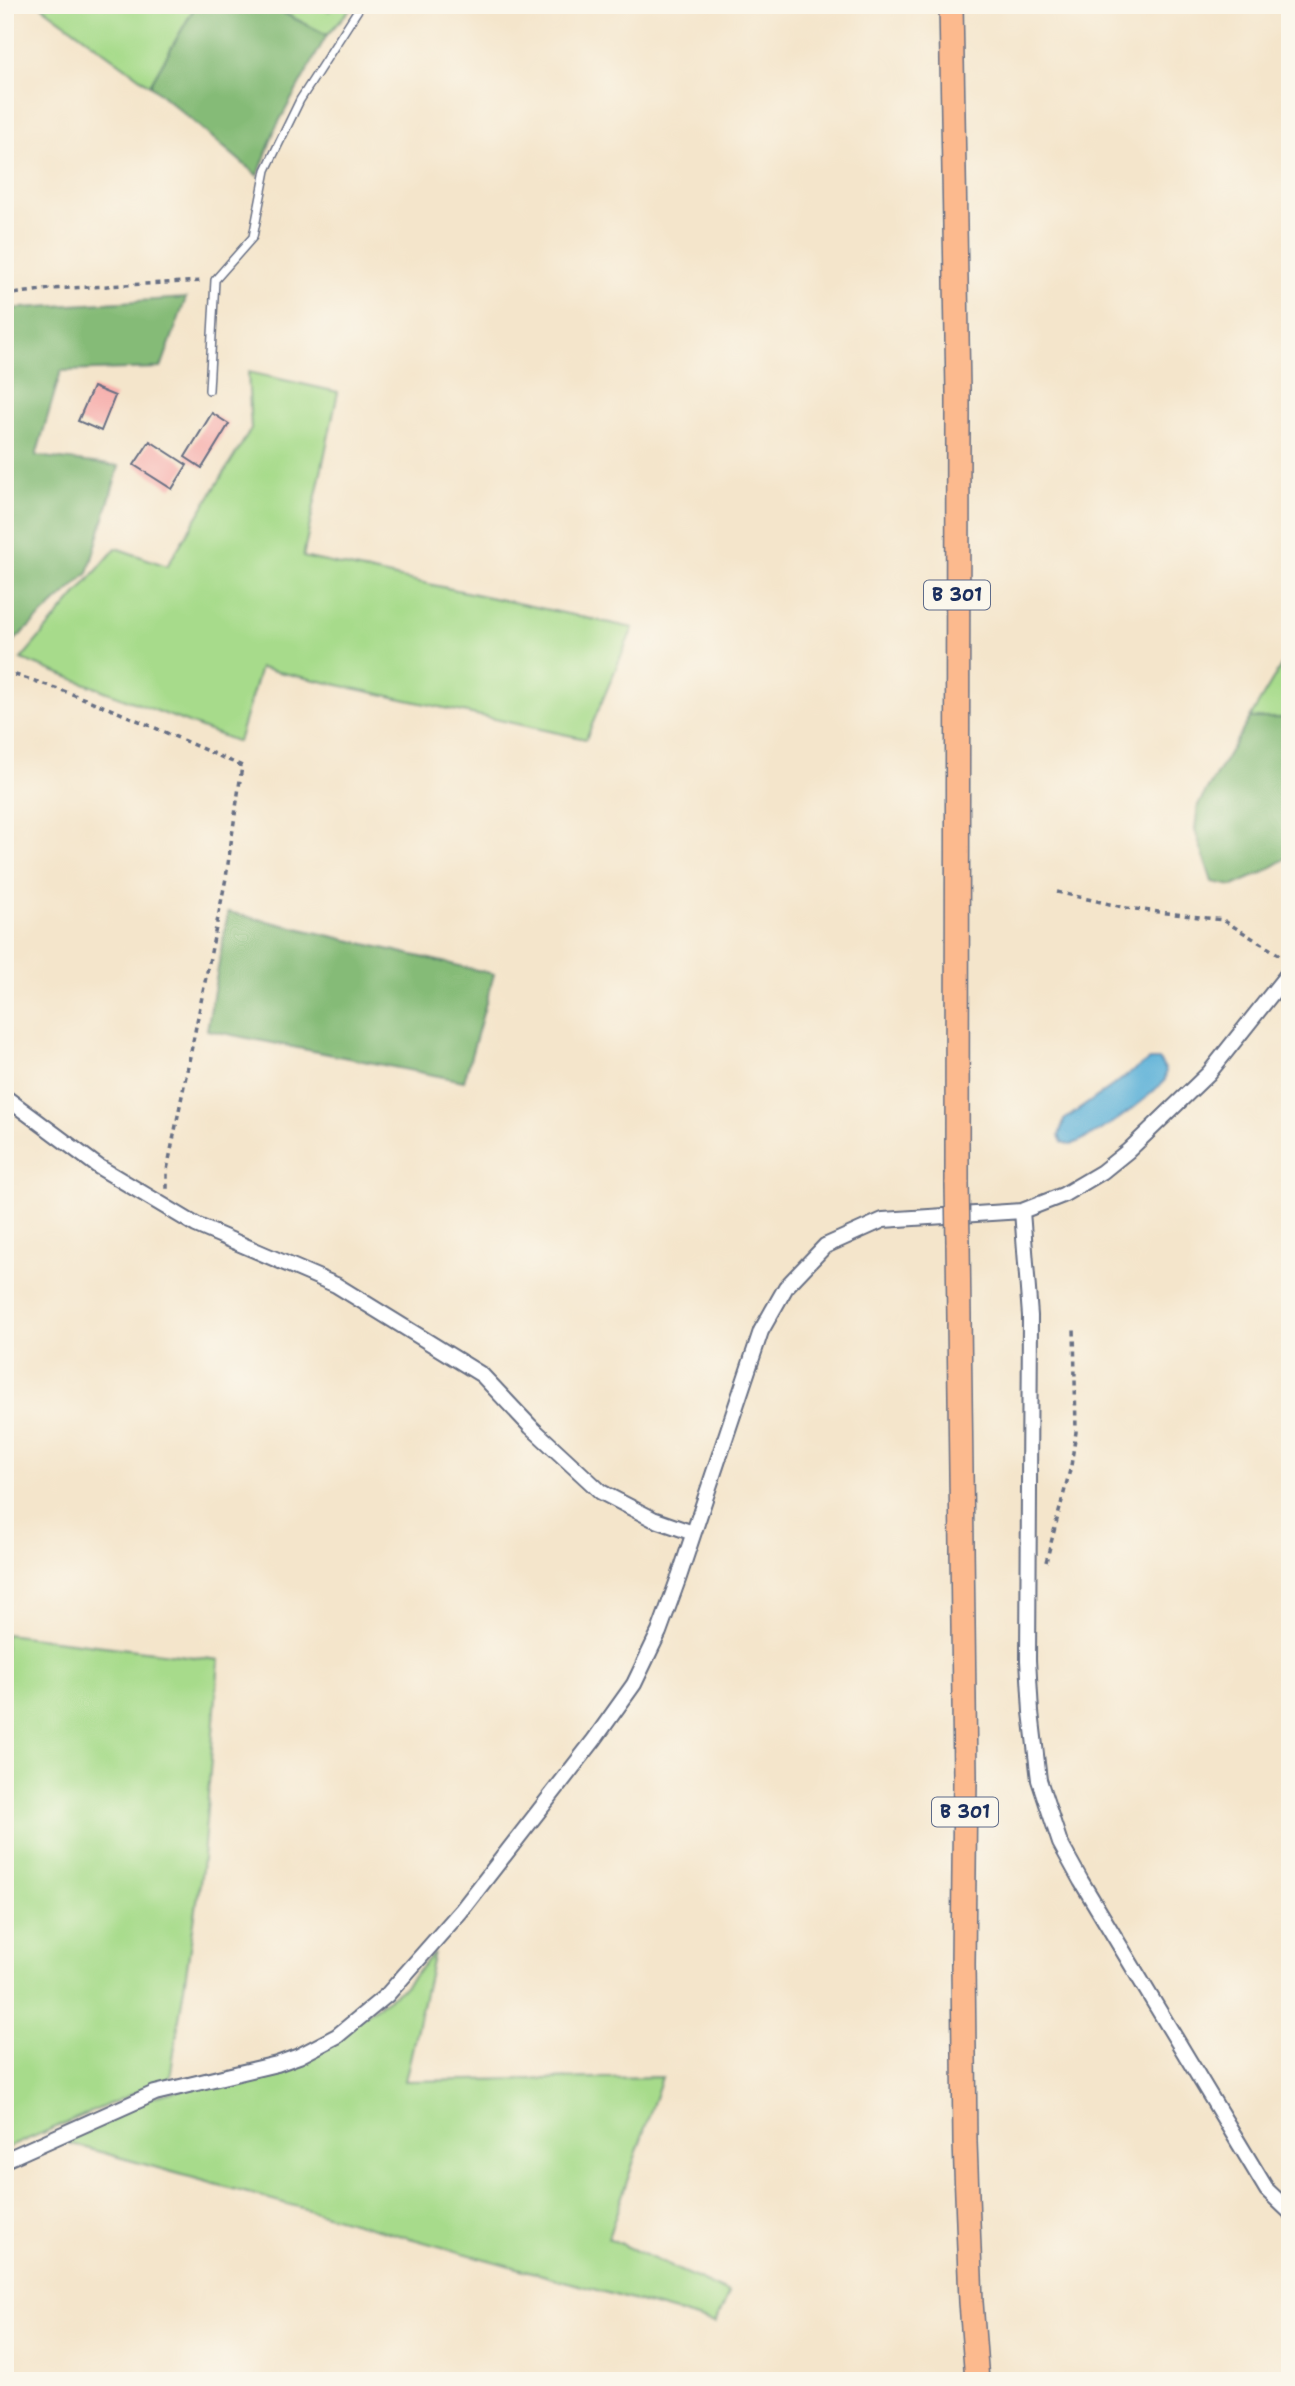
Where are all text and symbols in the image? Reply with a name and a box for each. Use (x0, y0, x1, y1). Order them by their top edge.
road number: B 301 (924, 580, 990, 610)
road number: B 301 (932, 1798, 998, 1826)

